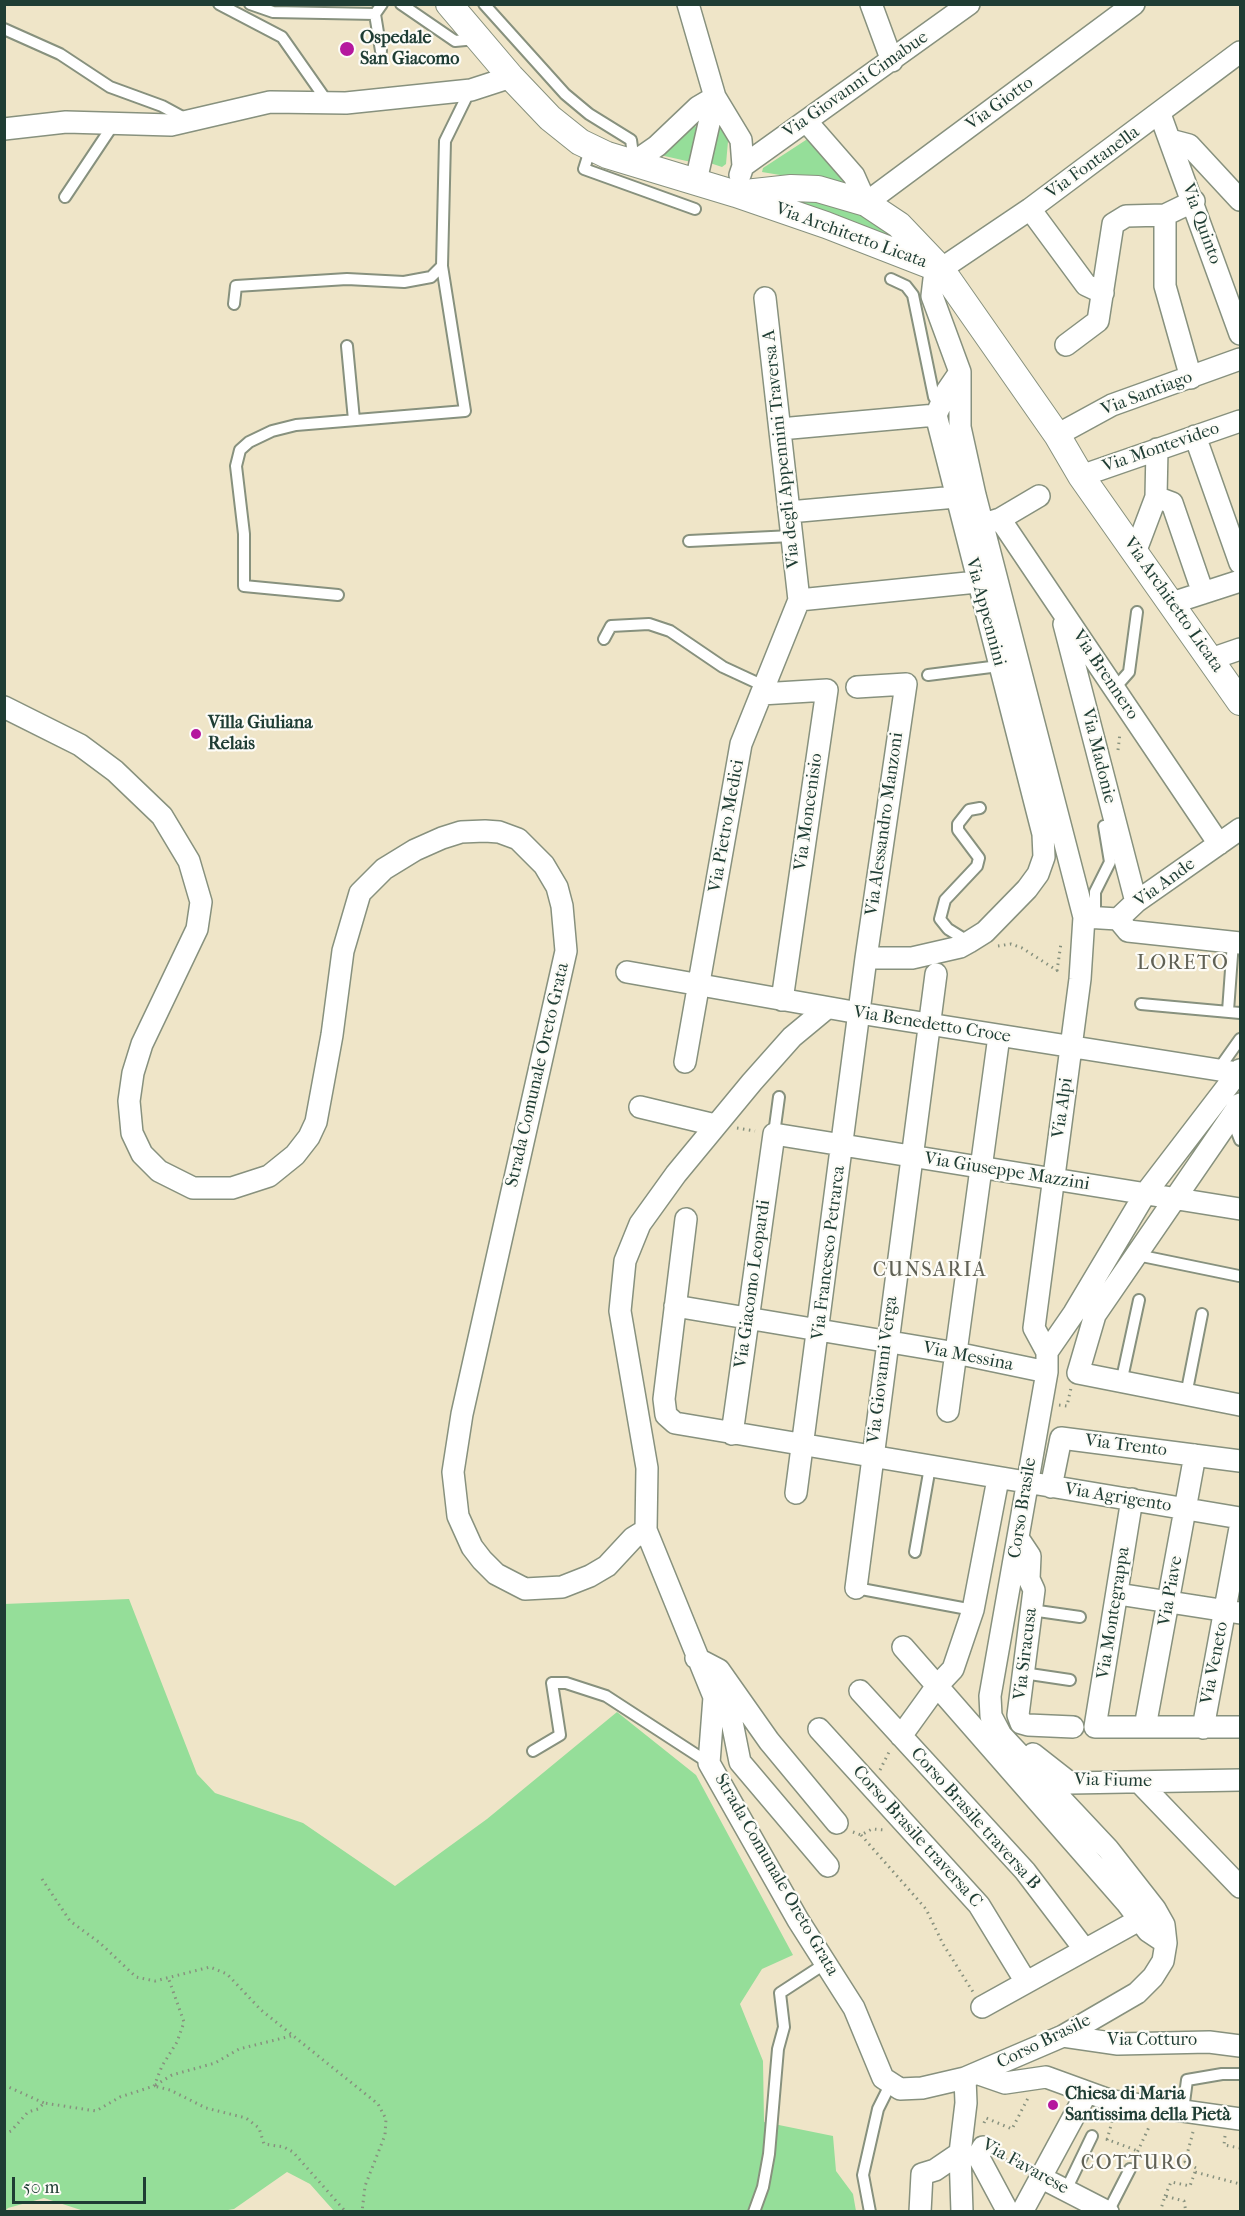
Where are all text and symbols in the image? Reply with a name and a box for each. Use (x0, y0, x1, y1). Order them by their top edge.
street label: Via Giovanni Cimabue (779, 27, 933, 143)
place label: Ospedale San Giacomo (360, 28, 459, 70)
marker: Ospedale San Giacomo (338, 40, 356, 58)
street label: Via Giotto (962, 72, 1038, 136)
street label: Via Fontanella (1042, 122, 1144, 204)
street label: Via Quinto (1176, 181, 1226, 267)
street label: Via Architetto Licata (772, 199, 930, 273)
street label: Via degli Appennini Traversa A (759, 329, 805, 569)
street label: Via Santiago (1098, 367, 1196, 421)
street label: Via Montevideo (1100, 418, 1222, 478)
street label: Via Architetto Licata (1118, 533, 1228, 677)
street label: Via Appennini (960, 555, 1010, 669)
street label: Via Brennero (1067, 626, 1143, 724)
street label: Via Madonie (1076, 706, 1120, 806)
place label: Villa Giuliana Relais (208, 713, 313, 756)
marker: Villa Giuliana Relais (189, 727, 203, 741)
street label: Via Alessandro Manzoni (861, 731, 909, 917)
street label: Via Moncenisio (790, 752, 828, 872)
street label: Via Pietro Medici (705, 758, 749, 894)
street label: Via Ande (1130, 854, 1200, 912)
district label: LORETO (1137, 952, 1229, 976)
street label: Strada Comunale Oreto Grata (502, 961, 574, 1189)
street label: Via Benedetto Croce (852, 1002, 1012, 1048)
street label: Via Alpi (1048, 1076, 1078, 1140)
street label: Via Giuseppe Mazzini (923, 1148, 1091, 1196)
street label: Via Francesco Petrarca (808, 1165, 850, 1341)
street label: Via Giacomo Leopardi (730, 1198, 776, 1370)
district label: CUNSARIA (873, 1259, 987, 1283)
street label: Via Giovanni Verga (863, 1295, 903, 1445)
street label: Via Messina (921, 1338, 1015, 1376)
street label: Via Trento (1084, 1430, 1168, 1462)
street label: Corso Brasile (1004, 1456, 1042, 1560)
street label: Via Agrigento (1063, 1479, 1173, 1517)
street label: Via Montegrappa (1093, 1545, 1135, 1681)
street label: Via Piave (1154, 1554, 1188, 1628)
street label: Via Siracusa (1010, 1607, 1042, 1701)
street label: Via Veneto (1196, 1620, 1234, 1706)
street label: Corso Brasile traversa B (906, 1744, 1044, 1894)
street label: Corso Brasile traversa C (847, 1761, 987, 1913)
street label: Strada Comunale Oreto Grata (709, 1770, 843, 1980)
street label: Via Fiume (1074, 1770, 1152, 1792)
street label: Corso Brasile (994, 2010, 1094, 2074)
street label: Via Cotturo (1107, 2030, 1197, 2052)
place label: Chiesa di Maria Santissima della Pietà (1065, 2084, 1231, 2126)
marker: Chiesa di Maria Santissima della Pietà (1046, 2098, 1060, 2112)
street label: Via Favarese (978, 2134, 1072, 2200)
district label: COTTURO (1081, 2152, 1193, 2176)
scale bar (15, 2165, 148, 2203)
text: 50 m (23, 2177, 59, 2198)

